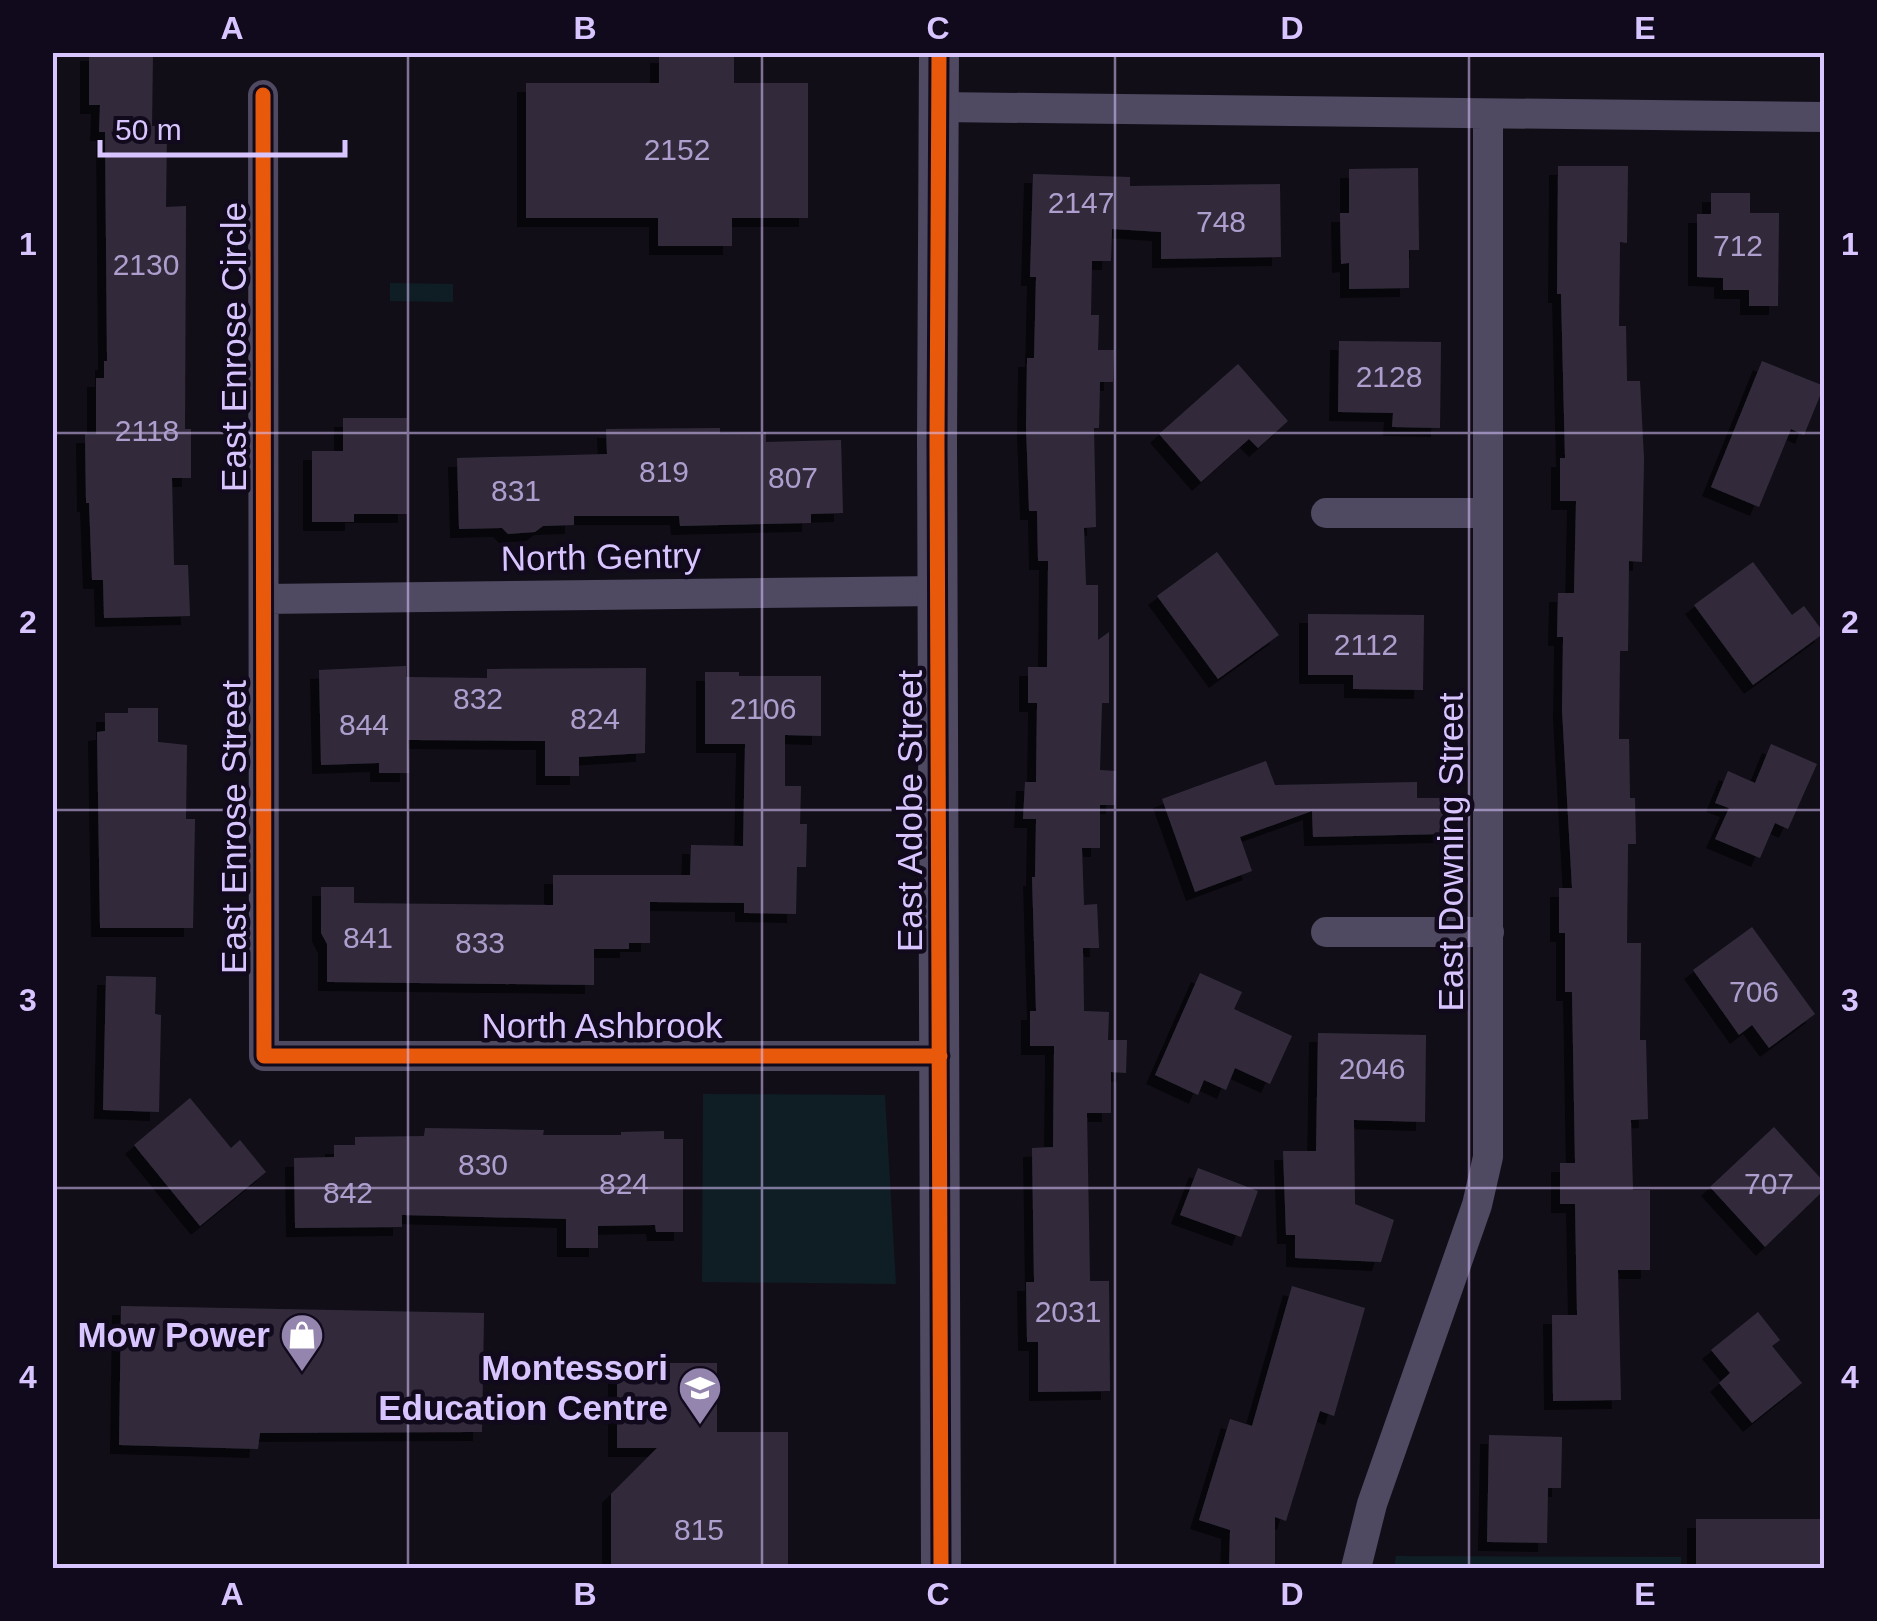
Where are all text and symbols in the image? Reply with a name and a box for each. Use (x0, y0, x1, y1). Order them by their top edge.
text: A (220, 10, 244, 46)
text: B (573, 10, 597, 46)
text: C (926, 10, 950, 46)
text: D (1280, 10, 1304, 46)
text: E (1634, 10, 1656, 46)
scale bar (100, 95, 345, 157)
text: 50 m (115, 113, 182, 146)
house number: 2152 (644, 133, 710, 166)
house number: 2147 (1048, 186, 1114, 219)
street label: East Enrose Circle (214, 202, 253, 492)
house number: 748 (1196, 205, 1246, 238)
text: 1 (19, 226, 37, 262)
text: 1 (1841, 226, 1859, 262)
house number: 712 (1713, 229, 1763, 262)
house number: 2130 (113, 248, 179, 281)
house number: 2128 (1356, 360, 1422, 393)
house number: 2118 (115, 414, 179, 447)
house number: 819 (639, 455, 689, 488)
house number: 807 (768, 461, 818, 494)
house number: 831 (491, 474, 541, 507)
street label: North Gentry (500, 535, 702, 578)
text: 2 (19, 604, 37, 640)
text: 2 (1841, 604, 1859, 640)
house number: 2112 (1334, 628, 1398, 661)
street label: East Adobe Street (890, 670, 929, 952)
street label: East Enrose Street (214, 680, 253, 974)
house number: 832 (453, 682, 503, 715)
house number: 2106 (730, 692, 796, 725)
street label: East Downing Street (1431, 692, 1470, 1012)
house number: 824 (570, 702, 620, 735)
house number: 844 (339, 708, 389, 741)
house number: 841 (343, 921, 393, 954)
house number: 833 (455, 926, 505, 959)
house number: 706 (1729, 975, 1779, 1008)
text: 3 (19, 982, 37, 1018)
text: 3 (1841, 982, 1859, 1018)
street label: North Ashbrook (481, 1006, 723, 1045)
house number: 2046 (1339, 1052, 1405, 1085)
house number: 830 (458, 1148, 508, 1181)
house number: 824 (599, 1167, 649, 1200)
house number: 707 (1744, 1167, 1794, 1200)
house number: 842 (323, 1176, 373, 1209)
house number: 2031 (1035, 1295, 1101, 1328)
shop icon: Mow Power (279, 1312, 325, 1373)
place label: Mow Power (77, 1315, 270, 1354)
place label: Montessori Education Centre (378, 1348, 668, 1427)
text: 4 (19, 1359, 37, 1395)
text: 4 (1841, 1359, 1859, 1395)
school or university icon: Montessori Education Centre (677, 1365, 723, 1426)
house number: 815 (674, 1513, 724, 1546)
text: A (220, 1576, 244, 1612)
text: B (573, 1576, 597, 1612)
text: C (926, 1576, 950, 1612)
text: D (1280, 1576, 1304, 1612)
text: E (1634, 1576, 1656, 1612)

